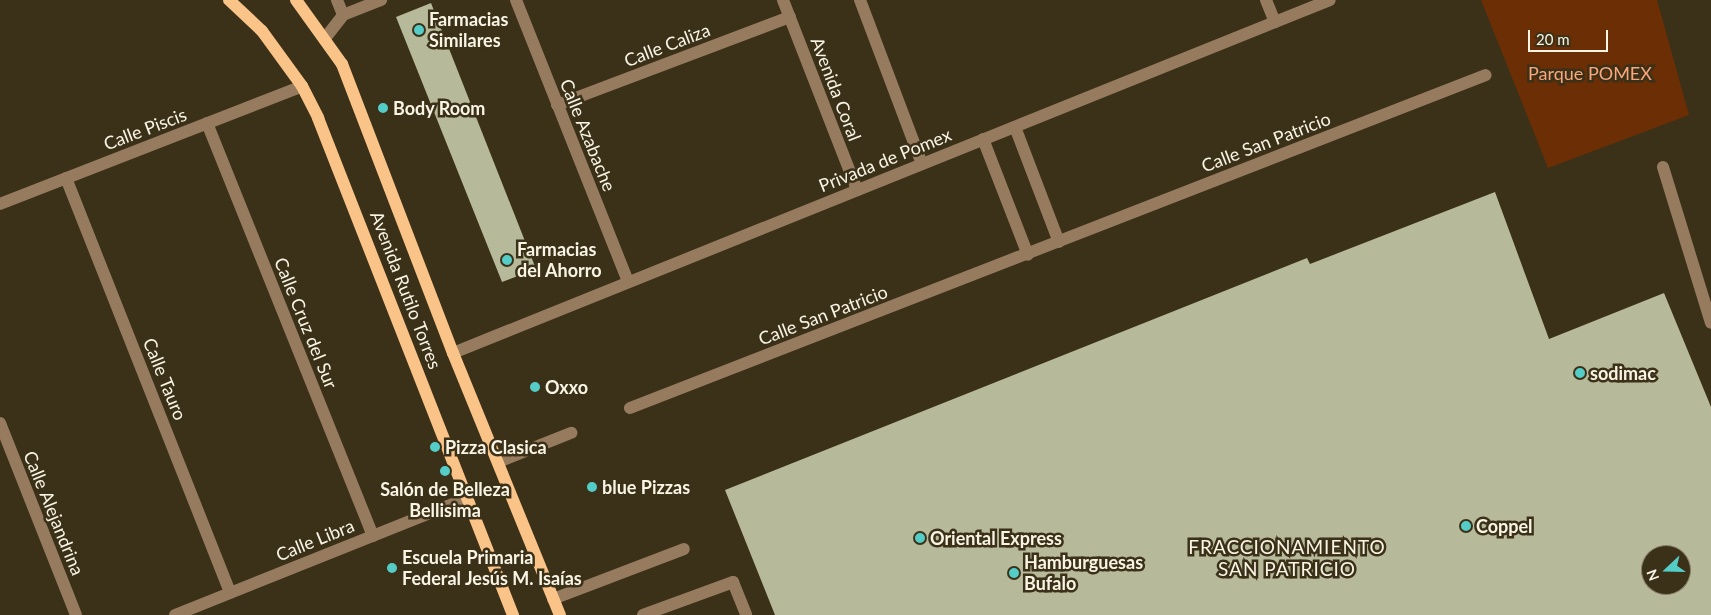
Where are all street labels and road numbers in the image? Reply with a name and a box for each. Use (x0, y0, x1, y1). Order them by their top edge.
street label: Calle Caliza (621, 19, 713, 71)
street label: Avenida Coral (806, 34, 866, 144)
street label: Calle Azabache (556, 75, 620, 195)
street label: Calle Piscis (100, 103, 190, 155)
street label: Calle San Patricio (1198, 107, 1334, 177)
street label: Privada de Pomex (816, 124, 954, 196)
street label: Avenida Rutilo Torres (366, 208, 446, 372)
street label: Calle Cruz del Sur (270, 254, 342, 392)
street label: Calle San Patricio (755, 280, 891, 350)
street label: Calle Tauro (139, 334, 191, 424)
street label: Calle Alejandrina (19, 447, 89, 579)
street label: Calle Libra (273, 515, 357, 565)

